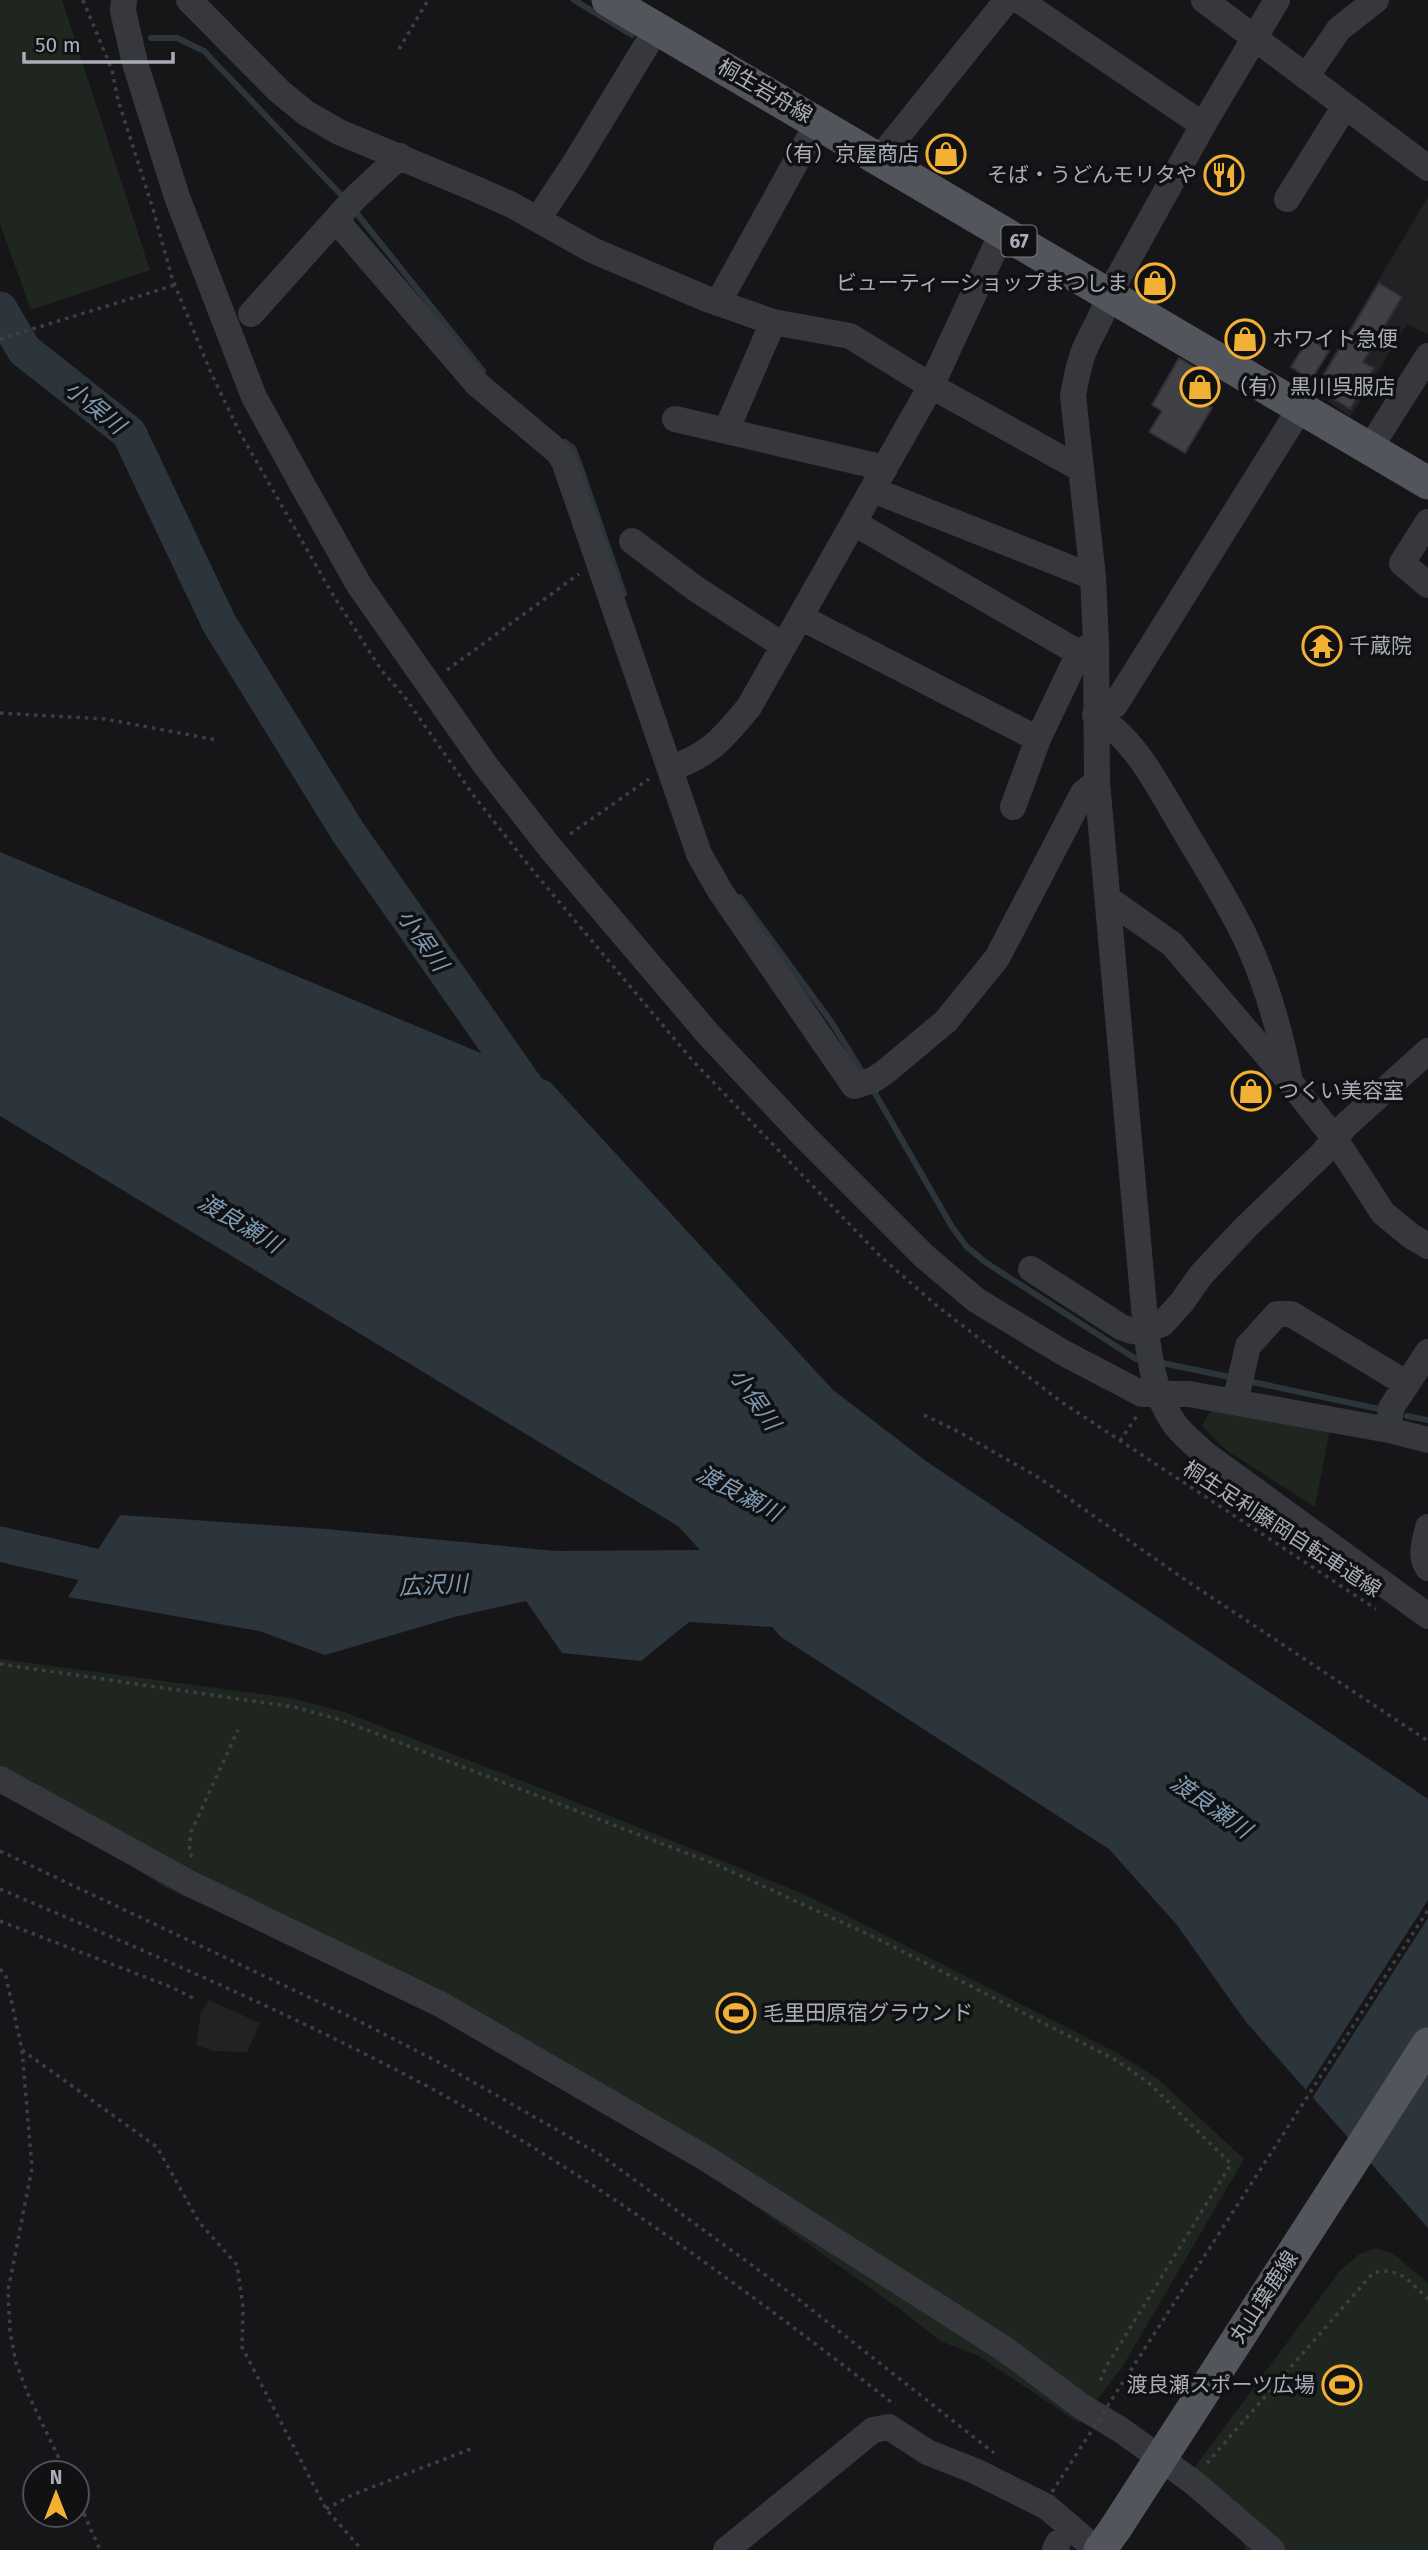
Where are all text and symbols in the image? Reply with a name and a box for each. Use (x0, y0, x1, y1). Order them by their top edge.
scale bar (24, 21, 173, 65)
text: 50 m (35, 32, 81, 58)
street label: 桐生岩舟線 (713, 53, 817, 129)
shop icon: （有）京屋商店 (925, 133, 967, 175)
place label: （有）京屋商店 (772, 141, 919, 167)
restaurant icon: そば・うどんモリタや (1203, 154, 1245, 196)
place label: そば・うどんモリタや (987, 162, 1197, 188)
road number: 67 (1002, 226, 1036, 256)
shop icon: ビューティーショップまつしま (1134, 262, 1176, 304)
place label: ビューティーショップまつしま (836, 270, 1128, 296)
shop icon: ホワイト急便 (1224, 318, 1266, 360)
place label: ホワイト急便 (1272, 326, 1398, 352)
shop icon: （有）黒川呉服店 (1179, 366, 1221, 408)
water label: 小俣川 (59, 374, 133, 441)
place label: （有）黒川呉服店 (1227, 374, 1395, 400)
temple icon: 千蔵院 (1301, 625, 1343, 667)
place label: 千蔵院 (1349, 633, 1412, 659)
water label: 小俣川 (392, 904, 456, 979)
shop icon: つくい美容室 (1230, 1070, 1272, 1112)
place label: つくい美容室 (1278, 1078, 1404, 1104)
water label: 渡良瀬川 (193, 1187, 289, 1260)
water label: 小俣川 (724, 1363, 788, 1438)
street label: 桐生足利藤岡自転車道線 (1178, 1455, 1386, 1603)
water label: 渡良瀬川 (692, 1459, 789, 1528)
water label: 広沢川 (398, 1569, 471, 1601)
water label: 渡良瀬川 (1165, 1768, 1259, 1846)
sports icon: 毛里田原宿グラウンド (715, 1992, 757, 2034)
place label: 毛里田原宿グラウンド (763, 2000, 973, 2026)
street label: 丸山葉鹿線 (1225, 2246, 1303, 2348)
sports icon: 渡良瀬スポーツ広場 (1321, 2364, 1363, 2406)
place label: 渡良瀬スポーツ広場 (1126, 2372, 1315, 2398)
north arrow (21, 2459, 91, 2529)
text: N (50, 2466, 62, 2489)

